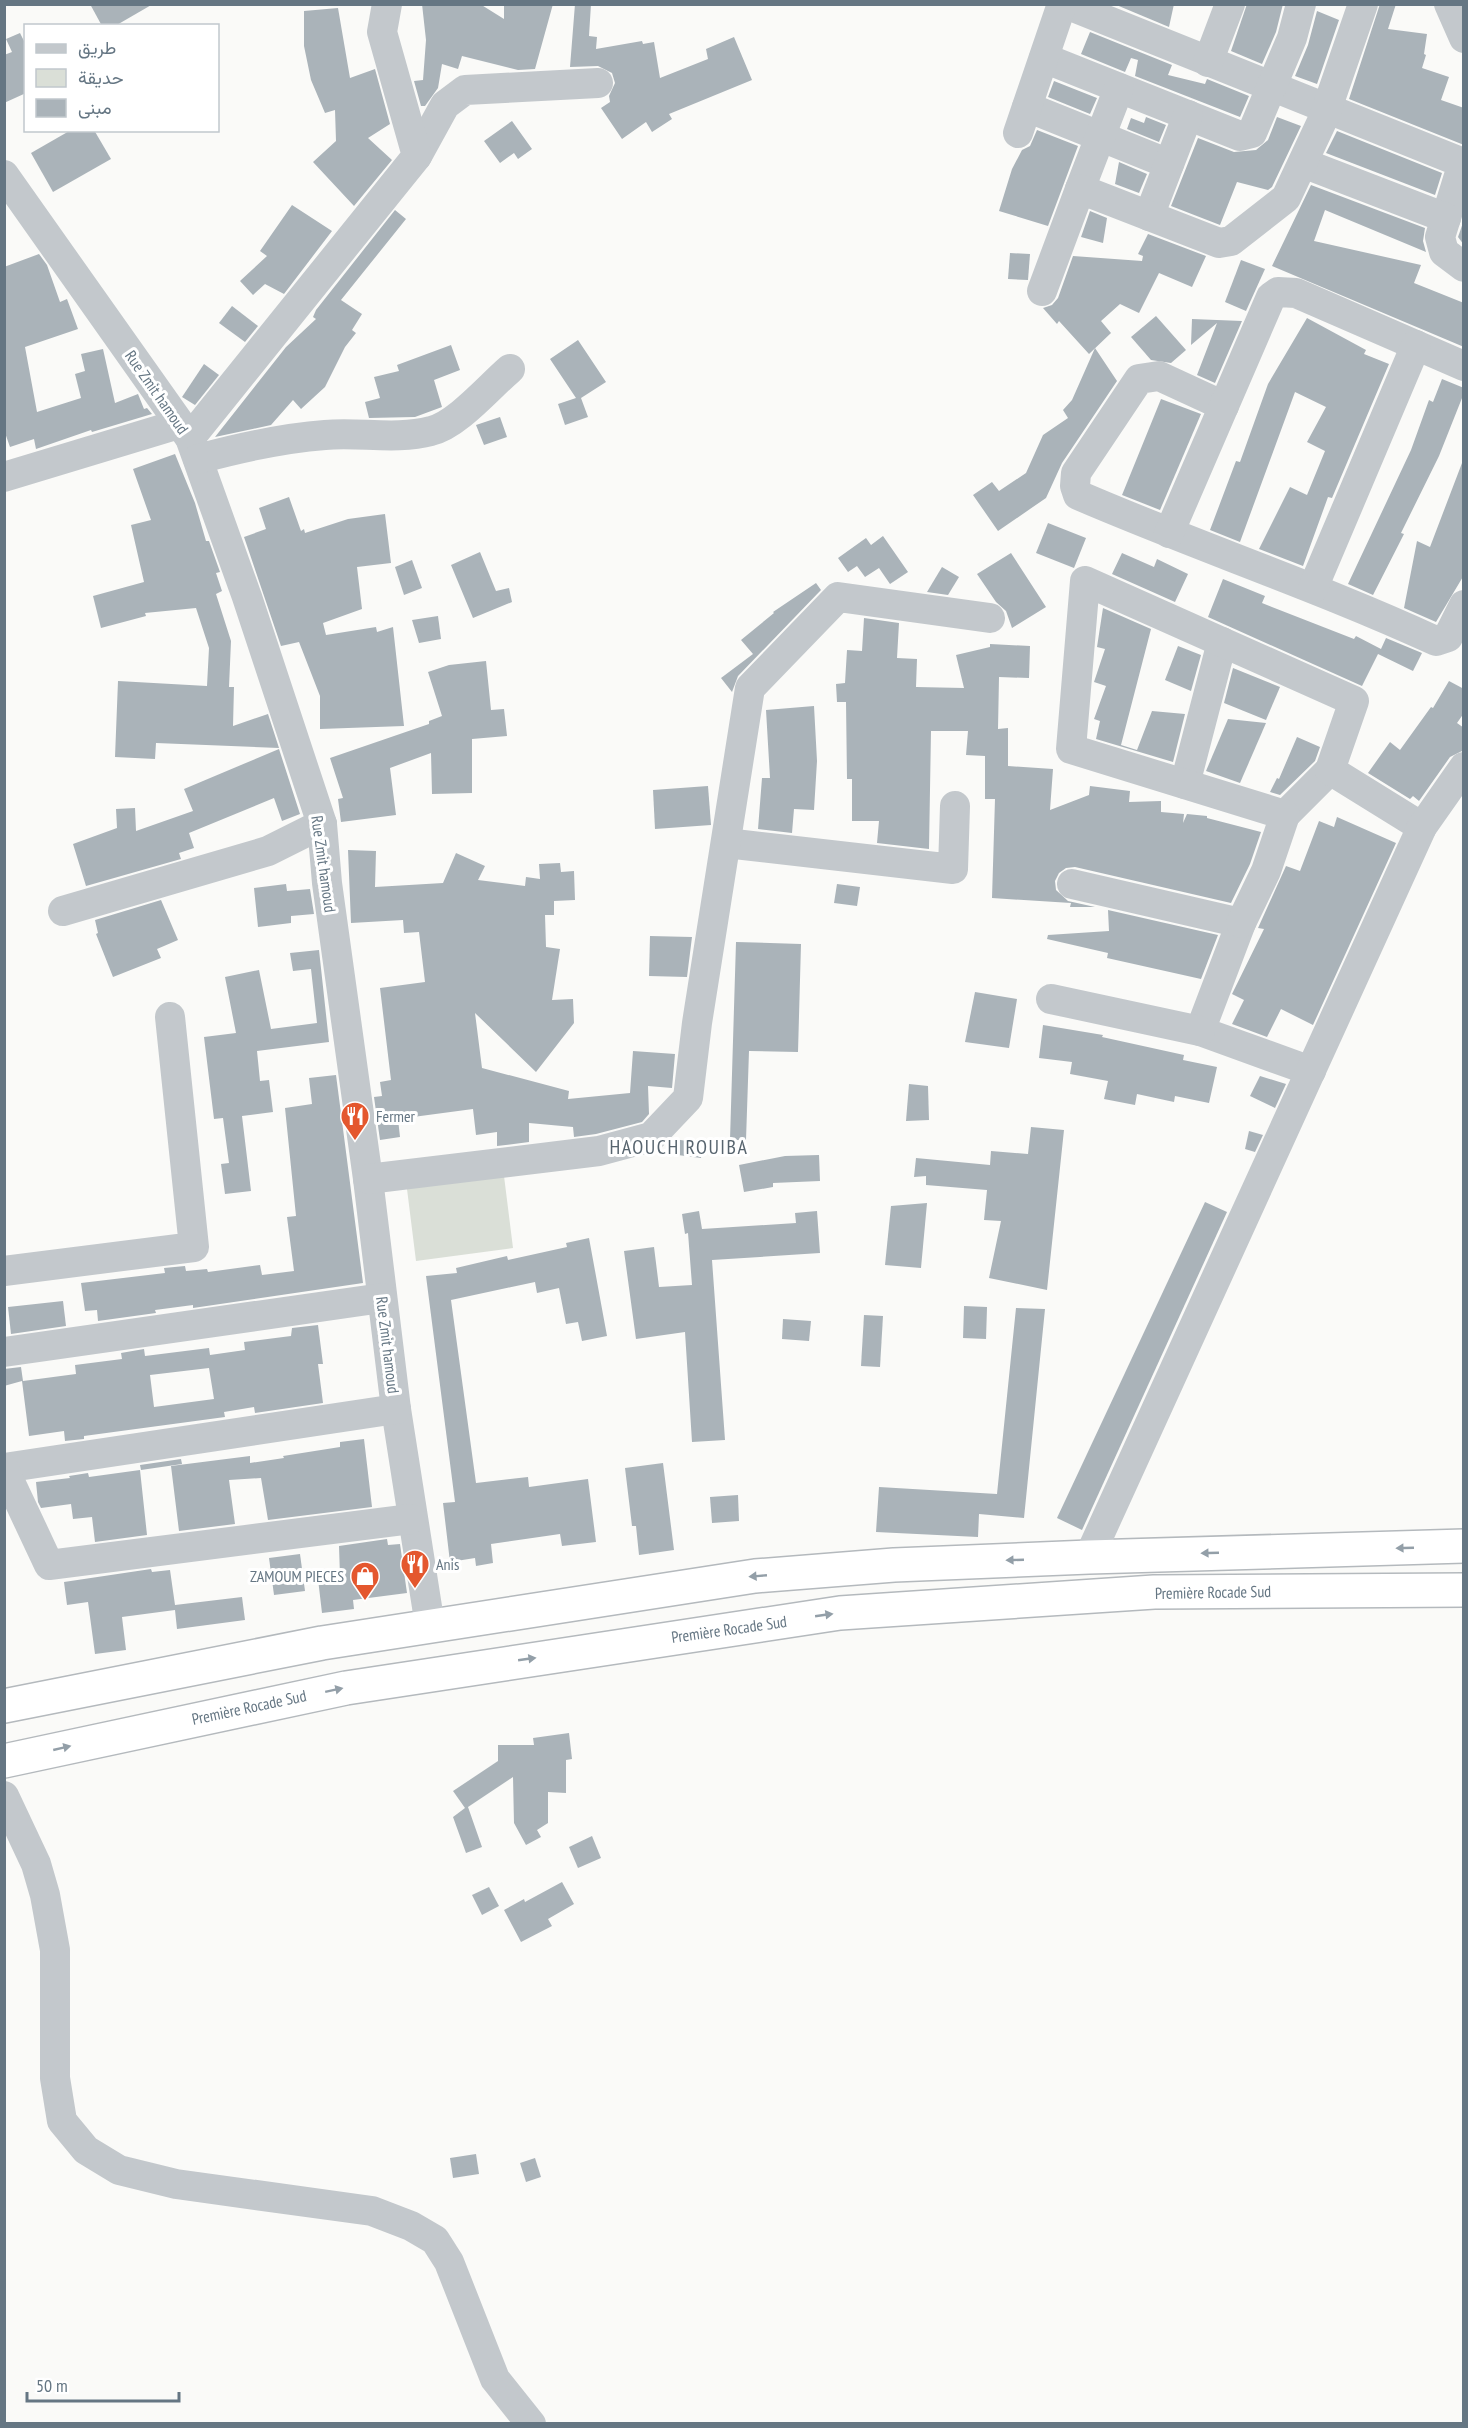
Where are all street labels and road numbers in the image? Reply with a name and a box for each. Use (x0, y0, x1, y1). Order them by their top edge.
street label: Rue Zmit hamoud (121, 346, 193, 438)
street label: Rue Zmit hamoud (307, 814, 341, 914)
street label: Rue Zmit hamoud (372, 1295, 404, 1395)
street label: Première Rocade Sud (1155, 1581, 1271, 1603)
street label: Première Rocade Sud (670, 1611, 788, 1647)
street label: Première Rocade Sud (190, 1685, 308, 1729)

